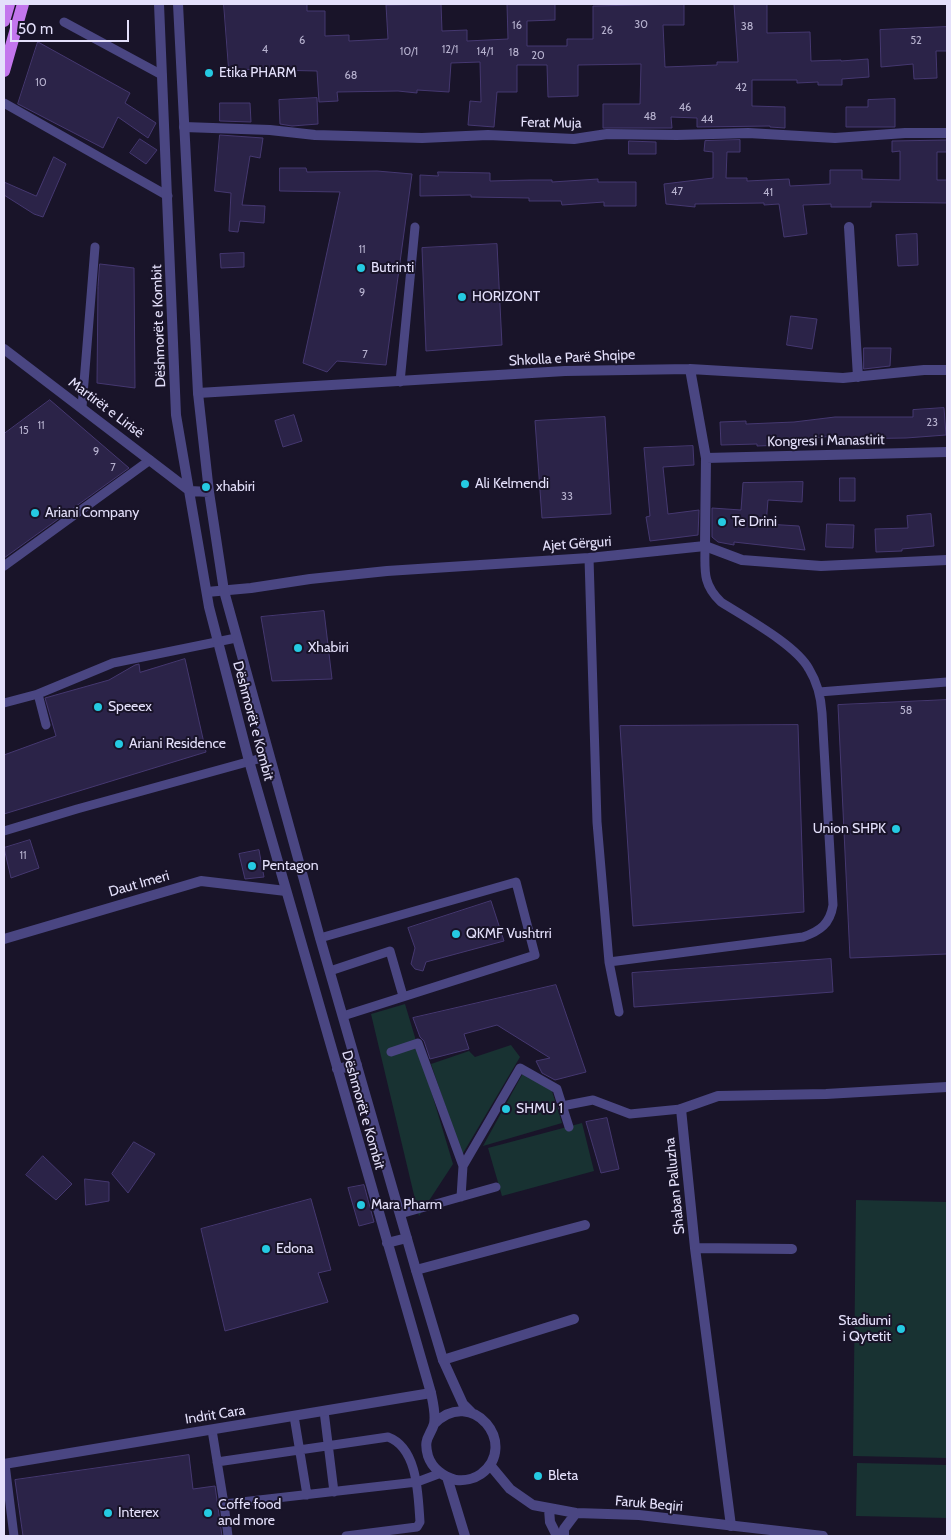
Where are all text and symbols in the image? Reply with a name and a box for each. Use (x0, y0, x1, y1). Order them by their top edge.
scale bar (12, 10, 131, 42)
house number: 30 (634, 18, 648, 32)
house number: 16 (512, 19, 522, 33)
text: 50 m (18, 20, 53, 38)
house number: 38 (741, 20, 753, 34)
house number: 26 (601, 24, 613, 38)
house number: 6 (299, 34, 305, 48)
house number: 52 (910, 34, 922, 48)
house number: 4 (262, 43, 268, 57)
house number: 12/1 (442, 43, 458, 57)
house number: 10/1 (400, 45, 418, 59)
house number: 14/1 (476, 45, 494, 59)
house number: 18 (509, 46, 519, 60)
house number: 20 (531, 49, 545, 63)
place label: Etika PHARM (219, 65, 297, 81)
marker: Etika PHARM (203, 67, 215, 79)
house number: 68 (345, 69, 357, 83)
house number: 10 (35, 76, 47, 90)
house number: 42 (735, 81, 747, 95)
house number: 46 (679, 101, 691, 115)
house number: 48 (643, 110, 657, 124)
house number: 44 (701, 113, 713, 127)
street label: Ferat Muja (520, 114, 582, 132)
house number: 47 (671, 185, 683, 199)
house number: 41 (763, 186, 773, 200)
house number: 11 (358, 243, 366, 257)
place label: Butrinti (371, 260, 414, 276)
marker: Butrinti (355, 262, 367, 274)
street label: Dëshmorët e Kombit (148, 264, 170, 388)
house number: 9 (359, 286, 365, 300)
place label: HORIZONT (472, 289, 540, 305)
marker: HORIZONT (456, 291, 468, 303)
street label: Shkolla e Parë Shqipe (508, 346, 636, 370)
house number: 7 (362, 348, 368, 362)
street label: Martirët e Lirisë (65, 374, 147, 442)
house number: 23 (926, 416, 938, 430)
house number: 11 (37, 419, 45, 433)
house number: 15 (19, 424, 29, 438)
street label: Kongresi i Manastirit (767, 432, 885, 450)
house number: 9 (93, 445, 99, 459)
house number: 7 (110, 461, 116, 475)
place label: Ali Kelmendi (475, 476, 549, 492)
marker: Ali Kelmendi (459, 478, 471, 490)
place label: xhabiri (216, 479, 255, 495)
marker: xhabiri (200, 481, 212, 493)
house number: 33 (561, 490, 573, 504)
place label: Ariani Company (45, 505, 139, 521)
marker: Ariani Company (29, 507, 41, 519)
place label: Te Drini (732, 514, 777, 530)
marker: Te Drini (716, 516, 728, 528)
street label: Ajet Gërguri (542, 533, 612, 555)
place label: Xhabiri (308, 640, 349, 656)
marker: Xhabiri (292, 642, 304, 654)
street label: Dëshmorët e Kombit (229, 659, 277, 783)
place label: Speeex (108, 699, 152, 715)
marker: Speeex (92, 701, 104, 713)
house number: 58 (900, 704, 912, 718)
place label: Ariani Residence (129, 736, 226, 752)
marker: Ariani Residence (113, 738, 125, 750)
place label: Union SHPK (813, 821, 886, 837)
marker: Union SHPK (890, 823, 902, 835)
house number: 11 (19, 849, 27, 863)
place label: Pentagon (262, 858, 319, 874)
marker: Pentagon (246, 860, 258, 872)
street label: Daut Imeri (107, 867, 171, 901)
place label: QKMF Vushtrri (466, 926, 552, 942)
marker: QKMF Vushtrri (450, 928, 462, 940)
street label: Dëshmorët e Kombit (338, 1049, 388, 1171)
place label: SHMU 1 (516, 1101, 563, 1117)
marker: SHMU 1 (500, 1103, 512, 1115)
street label: Shaban Palluzha (662, 1137, 688, 1235)
place label: Mara Pharm (371, 1197, 442, 1213)
marker: Mara Pharm (355, 1199, 367, 1211)
place label: Edona (276, 1241, 314, 1257)
marker: Edona (260, 1243, 272, 1255)
place label: Stadiumi i Qytetit (838, 1313, 891, 1345)
marker: Stadiumi i Qytetit (895, 1323, 907, 1335)
street label: Indrit Cara (184, 1402, 246, 1428)
place label: Bleta (548, 1468, 578, 1484)
marker: Bleta (532, 1470, 544, 1482)
street label: Faruk Beqiri (614, 1493, 684, 1515)
place label: Coffe food and more (218, 1497, 281, 1530)
place label: Interex (118, 1505, 159, 1521)
marker: Interex (102, 1507, 114, 1519)
marker: Coffe food and more (202, 1507, 214, 1519)

